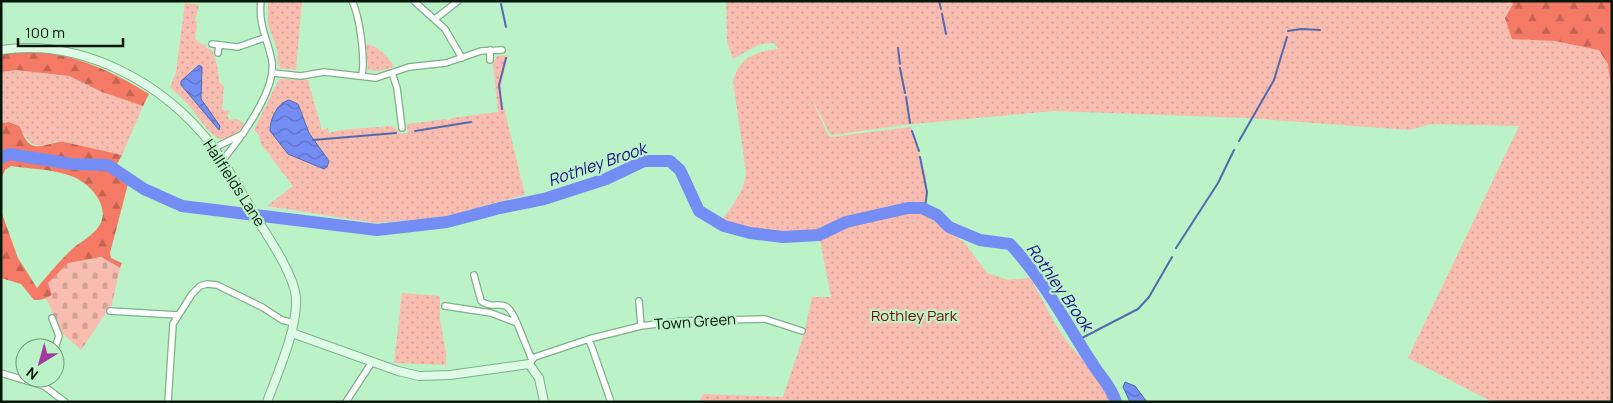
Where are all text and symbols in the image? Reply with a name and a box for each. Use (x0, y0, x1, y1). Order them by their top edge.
scale bar (18, 15, 122, 47)
text: 100 m (25, 22, 65, 43)
street label: Hallfields Lane (198, 135, 271, 231)
water label: Rothley Brook (545, 136, 651, 191)
water label: Rothley Brook (1022, 239, 1100, 337)
park label: Rothley Park (871, 305, 958, 326)
street label: Town Green (653, 308, 737, 335)
north arrow (15, 338, 65, 388)
text: N (22, 363, 42, 384)

